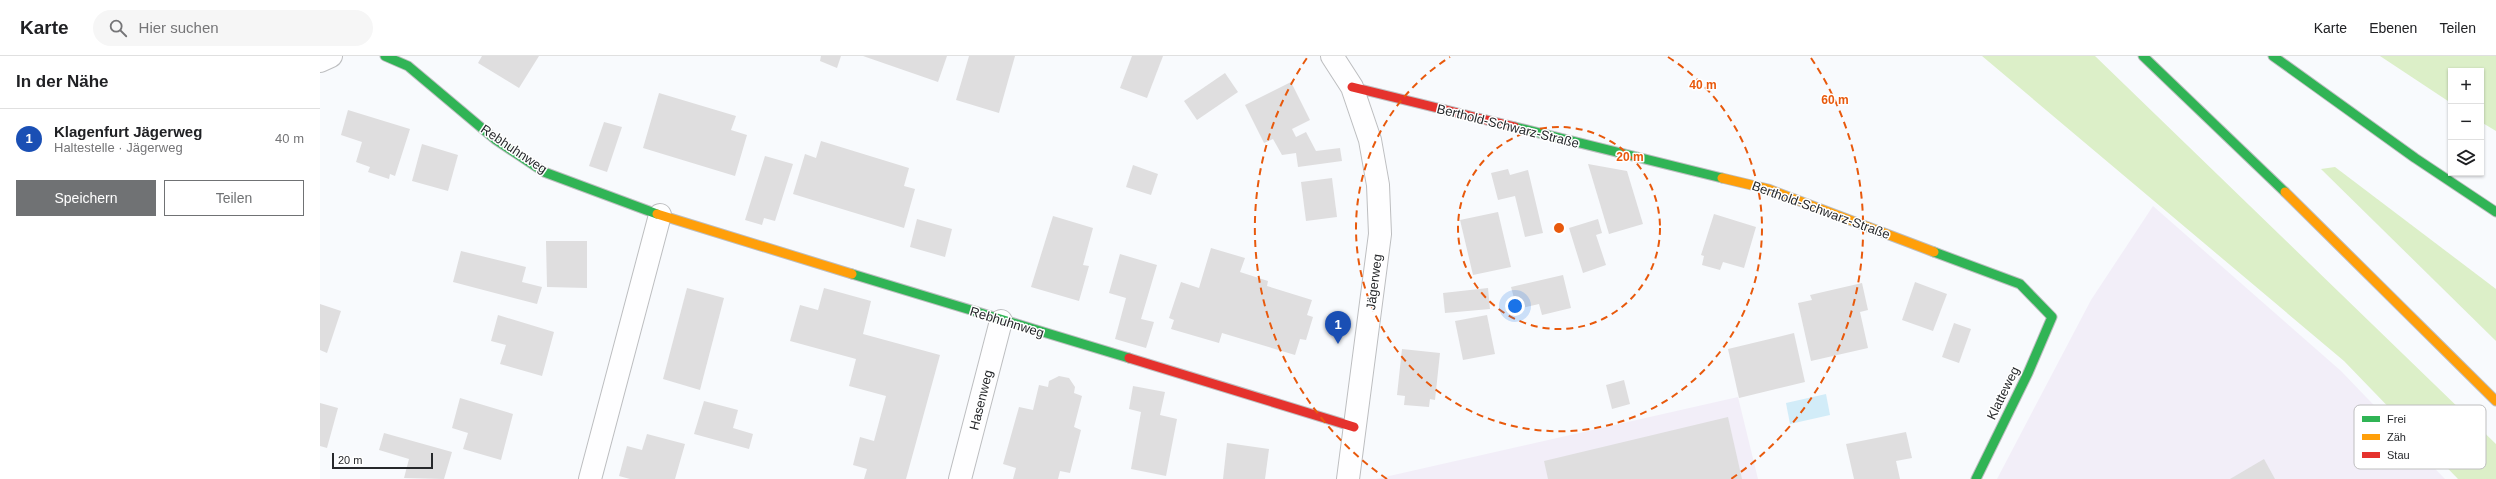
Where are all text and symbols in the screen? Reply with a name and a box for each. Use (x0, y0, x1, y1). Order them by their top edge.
search box (93, 10, 373, 46)
text: Karte (20, 17, 69, 38)
icon: search (107, 17, 129, 39)
text: Hier suchen (139, 19, 219, 36)
text: Karte (2314, 20, 2347, 36)
text: Ebenen (2369, 20, 2417, 36)
text: Teilen (2439, 20, 2476, 36)
map controls (2448, 68, 2484, 176)
button: + (2448, 68, 2484, 104)
text: In der Nähe (16, 72, 109, 91)
text: 40 m (1689, 78, 1717, 92)
text: 60 m (1821, 93, 1849, 107)
street label: Berthold-Schwarz-Straße (1435, 101, 1581, 151)
button: − (2448, 104, 2484, 140)
street label: Rebhuhnweg (478, 121, 550, 177)
text: Klagenfurt Jägerweg (54, 123, 202, 140)
text: 1 (25, 131, 33, 146)
text: 40 m (275, 131, 304, 146)
text: Haltestelle · Jägerweg (54, 140, 183, 155)
button: layers (2448, 140, 2484, 176)
text: 20 m (1616, 150, 1644, 164)
street label: Berthold-Schwarz-Straße (1750, 178, 1892, 242)
button: Speichern (16, 180, 156, 216)
button: Teilen (164, 180, 304, 216)
centre of rings (1552, 221, 1566, 235)
street label: Jägerweg (1363, 253, 1385, 311)
your location (1505, 296, 1525, 316)
street label: Rebhuhnweg (968, 304, 1046, 340)
pin: 1 (1325, 311, 1351, 344)
street label: Klatteweg (1984, 364, 2022, 422)
street label: Hasenweg (966, 368, 996, 432)
legend (2354, 405, 2486, 469)
text: Frei (2387, 413, 2406, 425)
text: Zäh (2387, 431, 2406, 443)
text: Stau (2387, 449, 2410, 461)
scale bar (332, 451, 433, 470)
text: 20 m (338, 454, 362, 466)

